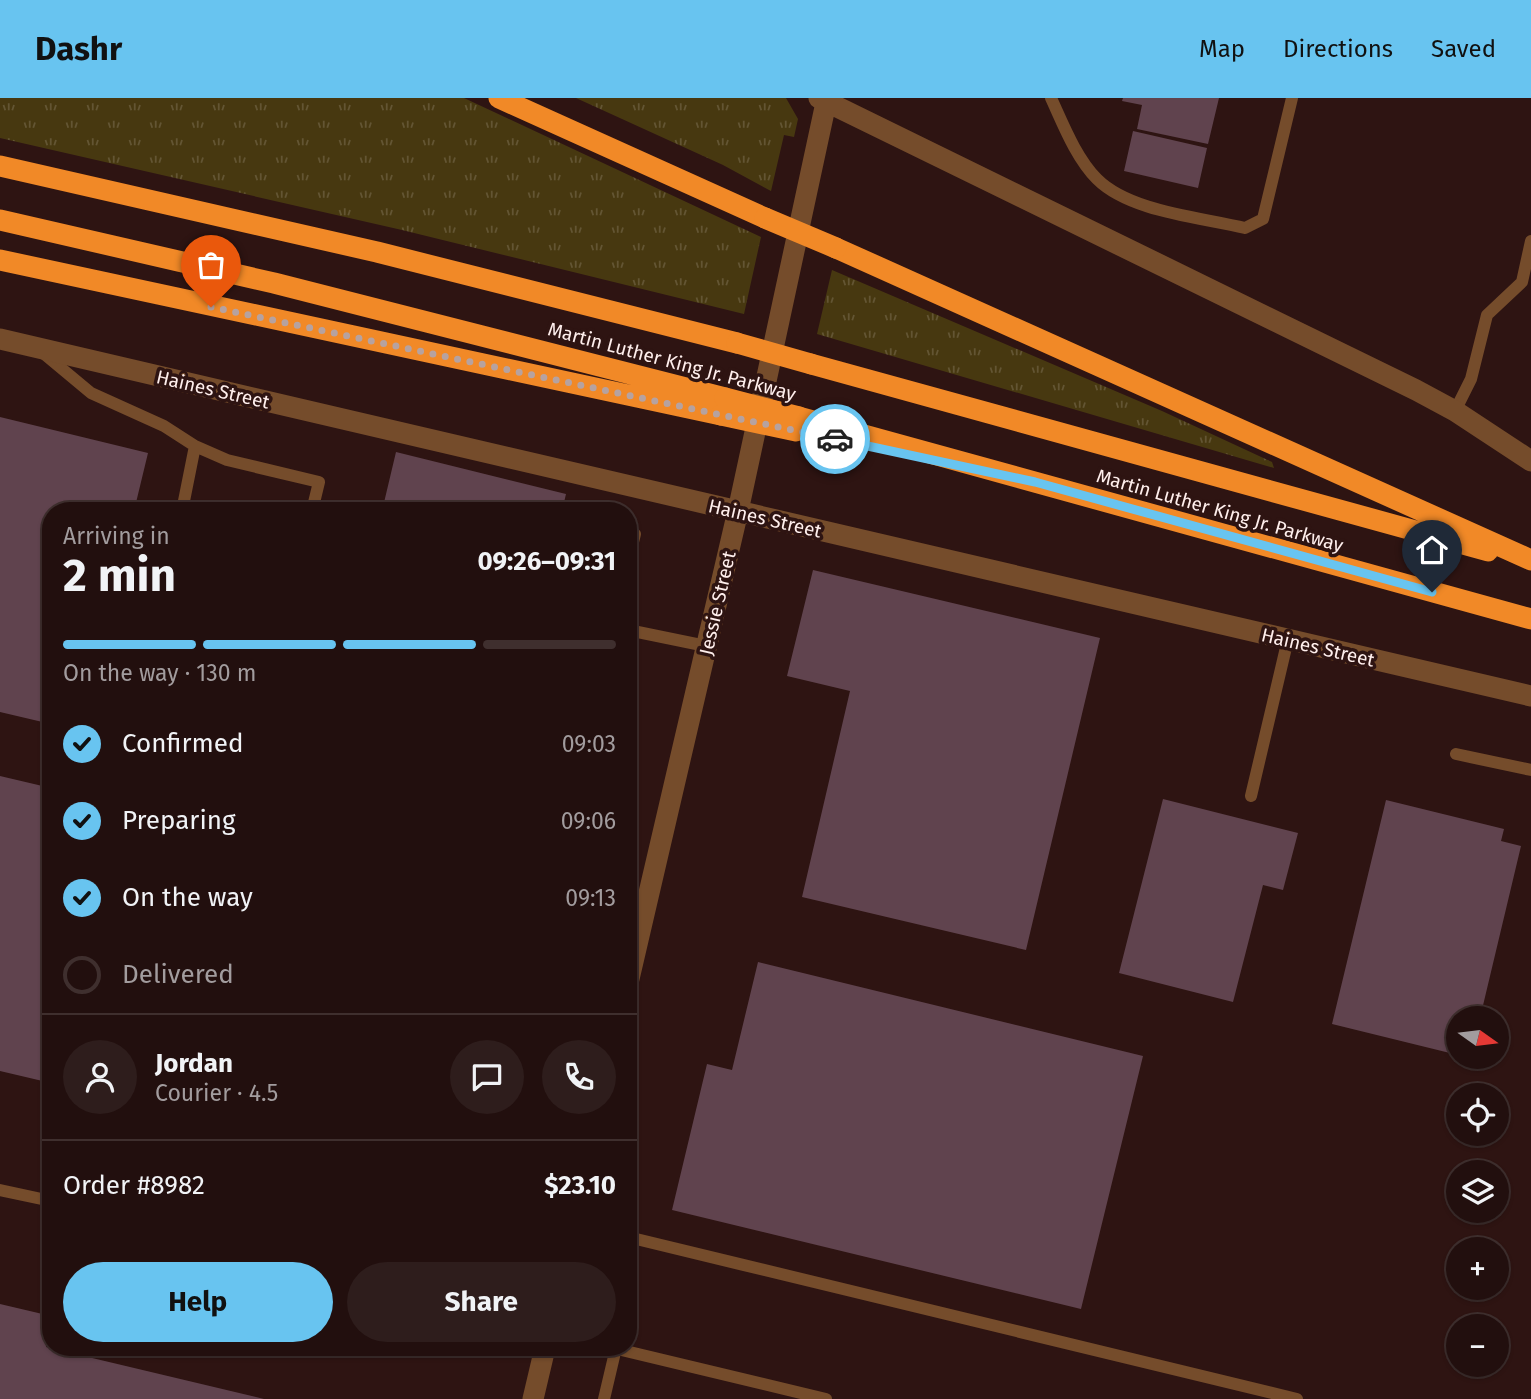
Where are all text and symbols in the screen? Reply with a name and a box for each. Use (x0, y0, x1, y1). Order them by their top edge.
text: Dashr (35, 29, 122, 69)
text: Map (1199, 35, 1245, 63)
text: Directions (1283, 35, 1393, 63)
text: Saved (1431, 35, 1496, 63)
pin (181, 235, 241, 307)
icon: bag (192, 246, 230, 284)
street label: Martin Luther King Jr. Parkway (545, 317, 799, 406)
street label: Haines Street (154, 365, 272, 414)
courier (800, 404, 870, 474)
icon: car (816, 420, 854, 458)
street label: Martin Luther King Jr. Parkway (1094, 464, 1347, 557)
street label: Haines Street (706, 494, 824, 543)
pin (1402, 520, 1462, 592)
text: Arriving in (63, 522, 170, 550)
icon: home (1413, 531, 1451, 569)
text: 09:26–09:31 (477, 546, 616, 577)
text: 2 min (63, 548, 176, 603)
street label: Jessie Street (694, 549, 741, 657)
street label: Haines Street (1259, 623, 1377, 672)
text: On the way · 130 m (63, 659, 256, 687)
icon: check (63, 725, 101, 763)
text: Confirmed (122, 728, 243, 759)
text: 09:03 (562, 730, 616, 758)
icon: check (63, 802, 101, 840)
text: Preparing (122, 805, 235, 836)
text: 09:06 (561, 807, 616, 835)
icon: check (63, 879, 101, 917)
text: On the way (122, 882, 253, 913)
text: 09:13 (565, 884, 616, 912)
text: Delivered (122, 959, 234, 990)
north arrow (1446, 1006, 1508, 1069)
map controls (1446, 1006, 1509, 1377)
button: person (63, 1040, 137, 1114)
button: chat (450, 1040, 524, 1114)
button: phone (542, 1040, 616, 1114)
text: Jordan (155, 1048, 233, 1079)
text: Courier · 4.5 (155, 1079, 278, 1107)
button: locate (1446, 1083, 1509, 1146)
button: layers (1446, 1160, 1509, 1223)
text: Order #8982 (63, 1170, 205, 1201)
text: $23.10 (544, 1170, 616, 1201)
button: + (1446, 1237, 1509, 1300)
button: Help (63, 1262, 333, 1342)
button: Share (347, 1262, 616, 1342)
button: − (1446, 1314, 1509, 1377)

